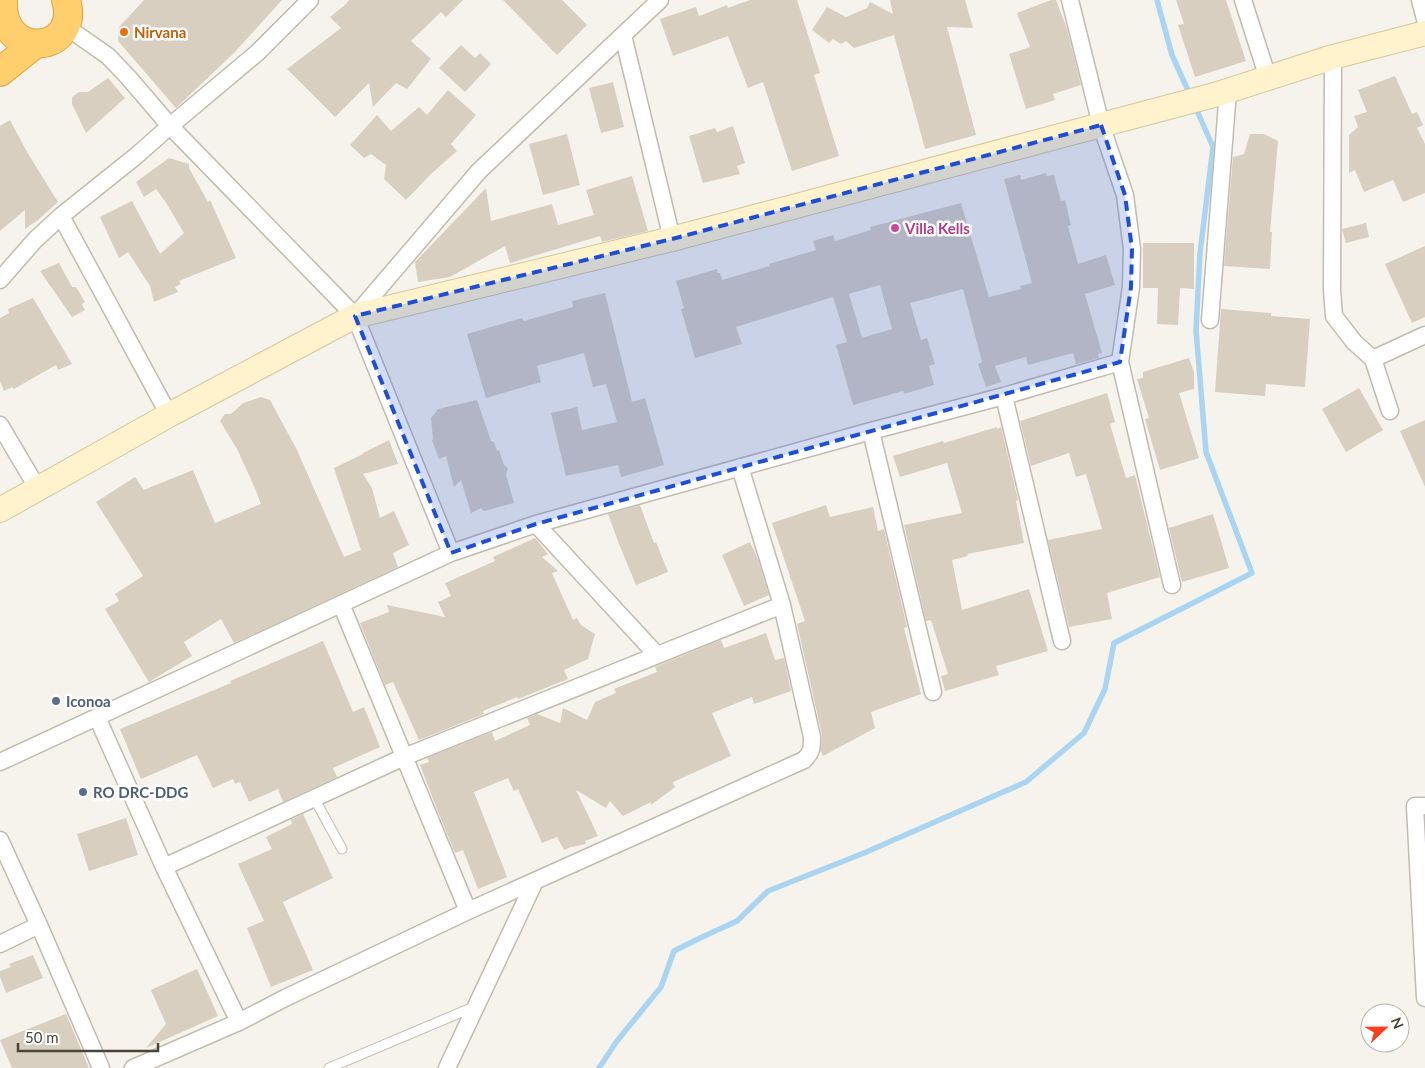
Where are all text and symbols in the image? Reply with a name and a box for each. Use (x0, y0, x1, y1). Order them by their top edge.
place label: Nirvana (134, 23, 186, 41)
marker: Nirvana (118, 26, 130, 38)
place label: Villa Kells (904, 219, 970, 237)
marker: Villa Kells (889, 222, 901, 234)
place label: Iconoa (66, 692, 111, 710)
marker: Iconoa (50, 695, 62, 707)
place label: RO DRC-DDG (93, 783, 188, 801)
marker: RO DRC-DDG (77, 786, 89, 798)
north arrow (1360, 1003, 1410, 1053)
text: N (1388, 1015, 1407, 1031)
scale bar (18, 1020, 158, 1052)
text: 50 m (25, 1028, 59, 1046)

